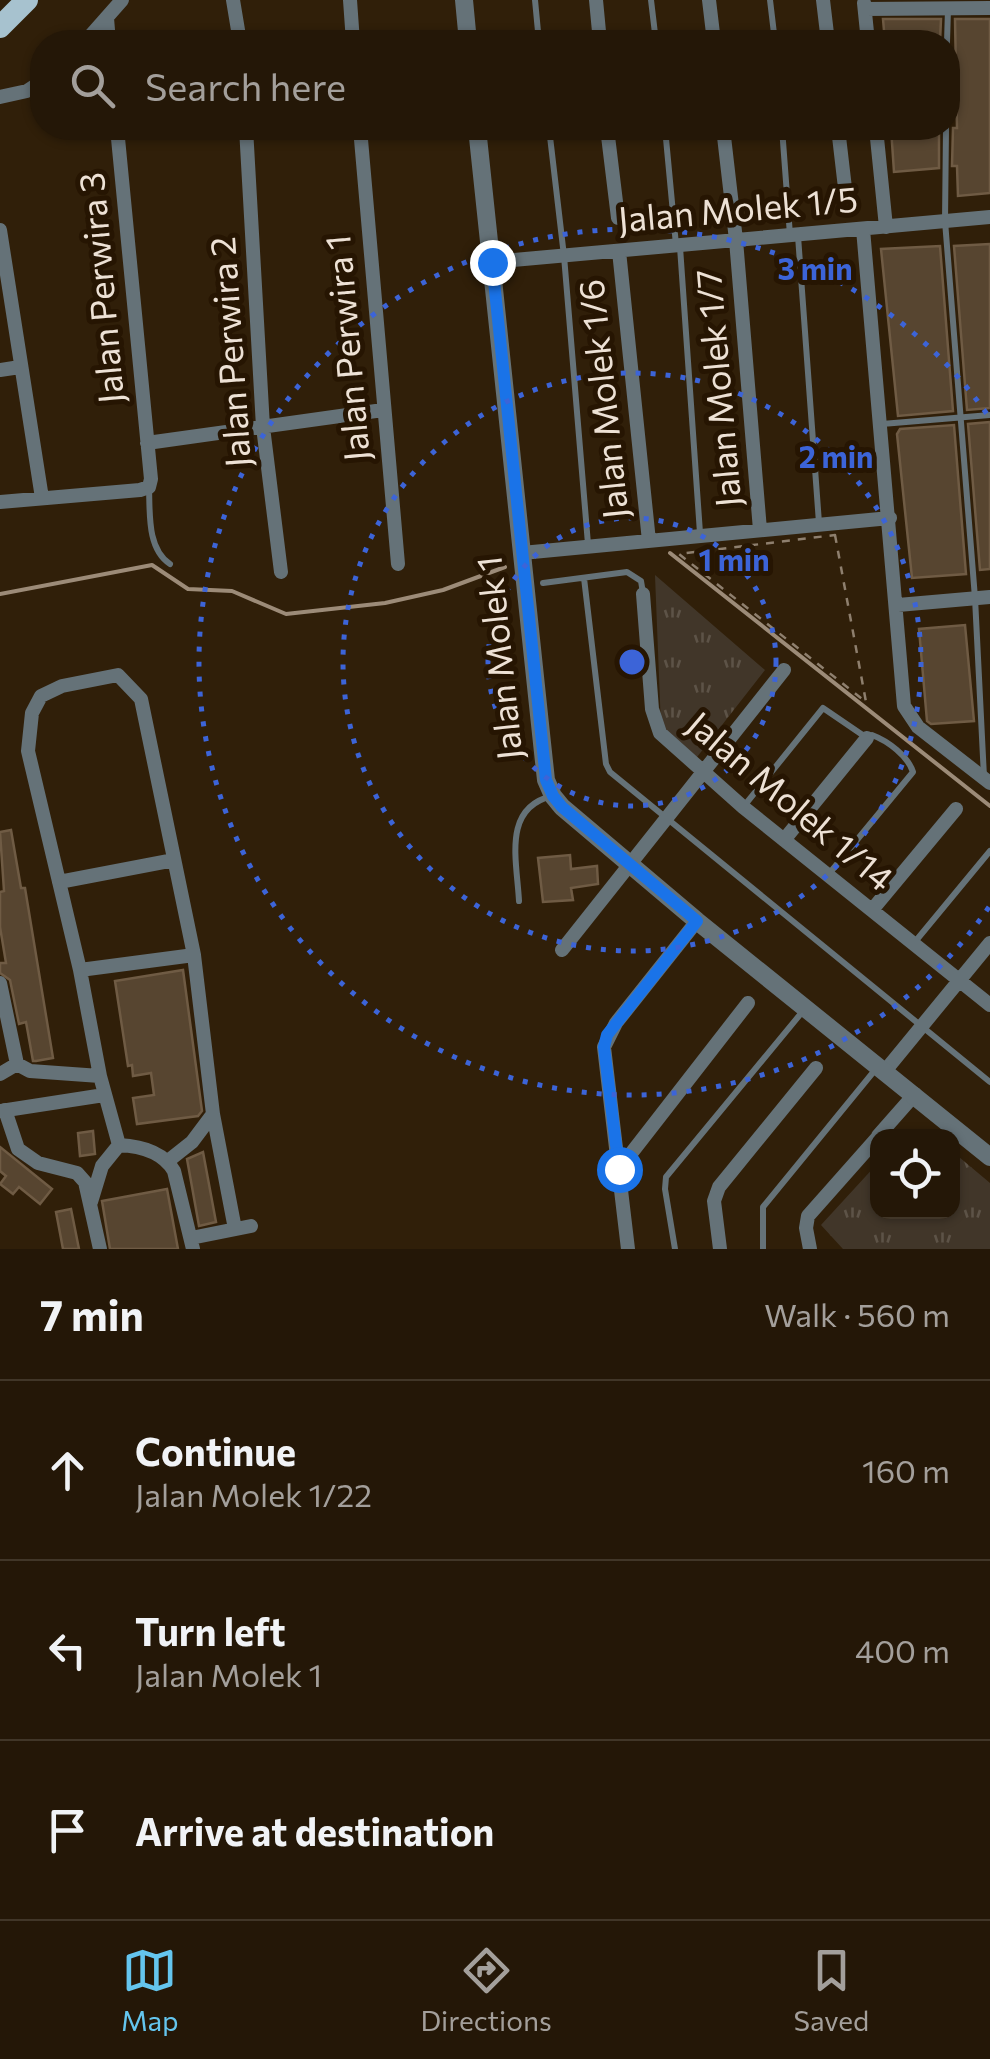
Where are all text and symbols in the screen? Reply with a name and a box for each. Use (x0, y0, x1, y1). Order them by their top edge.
search box (30, 30, 960, 140)
icon: search (65, 58, 120, 113)
text: Search here (145, 62, 346, 109)
street label: Jalan Perwira 3 (68, 171, 131, 406)
street label: Jalan Molek 1/5 (616, 176, 859, 239)
street label: Jalan Perwira 1 (314, 233, 377, 463)
street label: Jalan Perwira 2 (199, 235, 258, 469)
route end (470, 240, 516, 286)
text: 3 min (777, 249, 853, 286)
street label: Jalan Molek 1/7 (685, 267, 748, 509)
street label: Jalan Molek 1/6 (568, 277, 635, 521)
text: 2 min (799, 437, 873, 474)
text: 1 min (698, 540, 770, 577)
street label: Jalan Molek 1 (465, 554, 530, 762)
centre of rings (614, 644, 650, 680)
street label: Jalan Molek 1/14 (680, 701, 904, 899)
map controls (870, 1129, 960, 1219)
button: locate (870, 1129, 960, 1219)
route start (597, 1147, 643, 1193)
text: 7 min (40, 1288, 144, 1340)
text: Walk · 560 m (764, 1294, 950, 1334)
text: Continue (135, 1427, 296, 1474)
icon: ahead (40, 1443, 95, 1498)
text: 160 m (862, 1450, 950, 1490)
text: Jalan Molek 1/22 (135, 1474, 372, 1514)
text: Turn left (135, 1607, 286, 1654)
icon: left (40, 1623, 95, 1678)
text: 400 m (855, 1630, 950, 1670)
text: Jalan Molek 1 (135, 1654, 322, 1694)
icon: arrive (40, 1803, 95, 1858)
text: Arrive at destination (135, 1807, 494, 1854)
tab: Map (121, 1943, 179, 2037)
tab: Directions (420, 1943, 552, 2037)
tab: Saved (794, 1943, 869, 2037)

